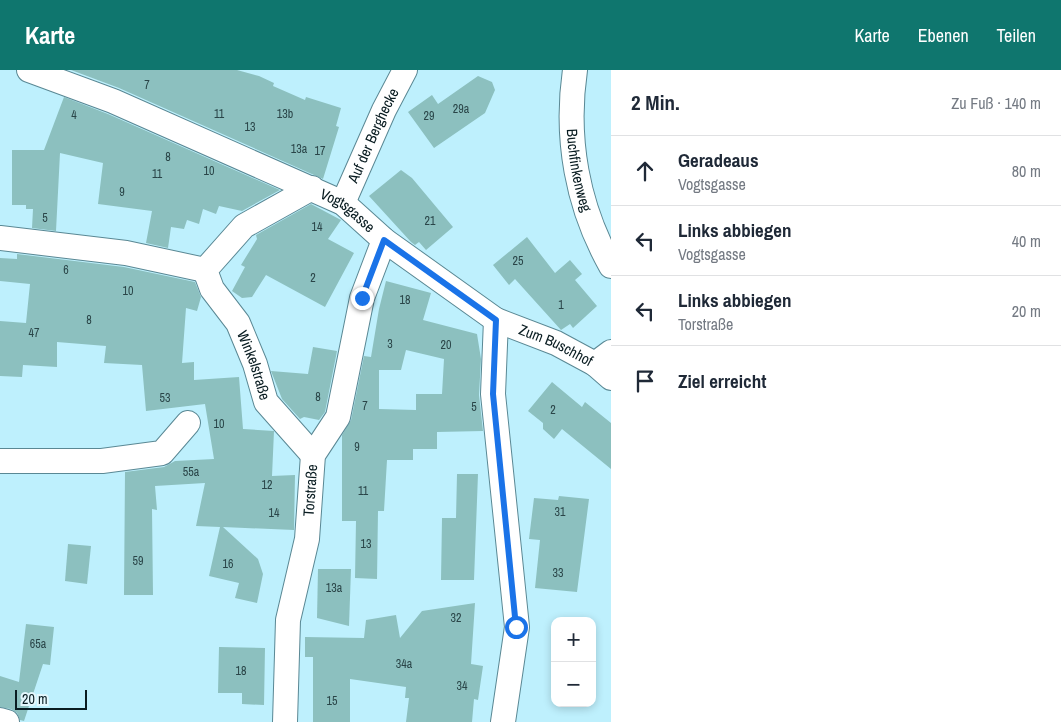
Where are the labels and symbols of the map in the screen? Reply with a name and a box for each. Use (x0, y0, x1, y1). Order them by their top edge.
house number: 7 (144, 77, 150, 93)
street label: Auf der Berghecke (342, 84, 404, 187)
house number: 29a (453, 101, 470, 117)
house number: 11 (214, 106, 225, 122)
house number: 13b (277, 106, 293, 122)
house number: 4 (71, 107, 77, 123)
house number: 29 (424, 108, 434, 124)
house number: 13 (245, 119, 255, 135)
street label: Buchfinkenweg (562, 128, 597, 215)
house number: 13a (291, 141, 308, 157)
house number: 17 (315, 143, 326, 159)
house number: 8 (165, 149, 171, 165)
house number: 10 (204, 163, 214, 179)
house number: 11 (152, 166, 163, 182)
street label: Vogtsgasse (317, 183, 380, 237)
house number: 9 (119, 184, 125, 200)
house number: 5 (42, 210, 48, 226)
house number: 21 (425, 213, 436, 229)
house number: 14 (312, 219, 323, 235)
house number: 25 (513, 253, 524, 269)
house number: 6 (63, 262, 69, 278)
house number: 2 (310, 270, 316, 286)
house number: 10 (123, 283, 133, 299)
route end (351, 287, 374, 310)
house number: 18 (400, 292, 410, 308)
house number: 1 (558, 297, 564, 313)
house number: 8 (86, 312, 92, 328)
street label: Zum Buschhof (516, 319, 597, 371)
house number: 47 (29, 325, 40, 341)
street label: Winkelstraße (232, 327, 276, 403)
house number: 3 (387, 336, 393, 352)
house number: 20 (441, 337, 451, 353)
house number: 8 (315, 389, 321, 405)
house number: 53 (160, 390, 170, 406)
house number: 7 (362, 398, 368, 414)
house number: 5 (471, 399, 477, 415)
house number: 2 (550, 402, 556, 418)
house number: 10 (214, 416, 224, 432)
house number: 9 (354, 439, 360, 455)
street label: Torstraße (298, 463, 322, 517)
house number: 55a (183, 464, 200, 480)
house number: 12 (262, 477, 272, 493)
house number: 11 (358, 483, 369, 499)
house number: 31 (555, 504, 566, 520)
house number: 14 (269, 505, 280, 521)
house number: 13 (361, 536, 371, 552)
house number: 59 (133, 553, 143, 569)
house number: 16 (223, 556, 233, 572)
house number: 33 (553, 565, 563, 581)
house number: 13a (326, 580, 343, 596)
house number: 32 (451, 610, 461, 626)
route start (505, 616, 528, 639)
house number: 65a (30, 636, 47, 652)
house number: 34a (396, 656, 413, 672)
house number: 18 (236, 663, 246, 679)
house number: 34 (457, 678, 468, 694)
scale bar (15, 687, 88, 710)
house number: 15 (327, 693, 338, 709)

